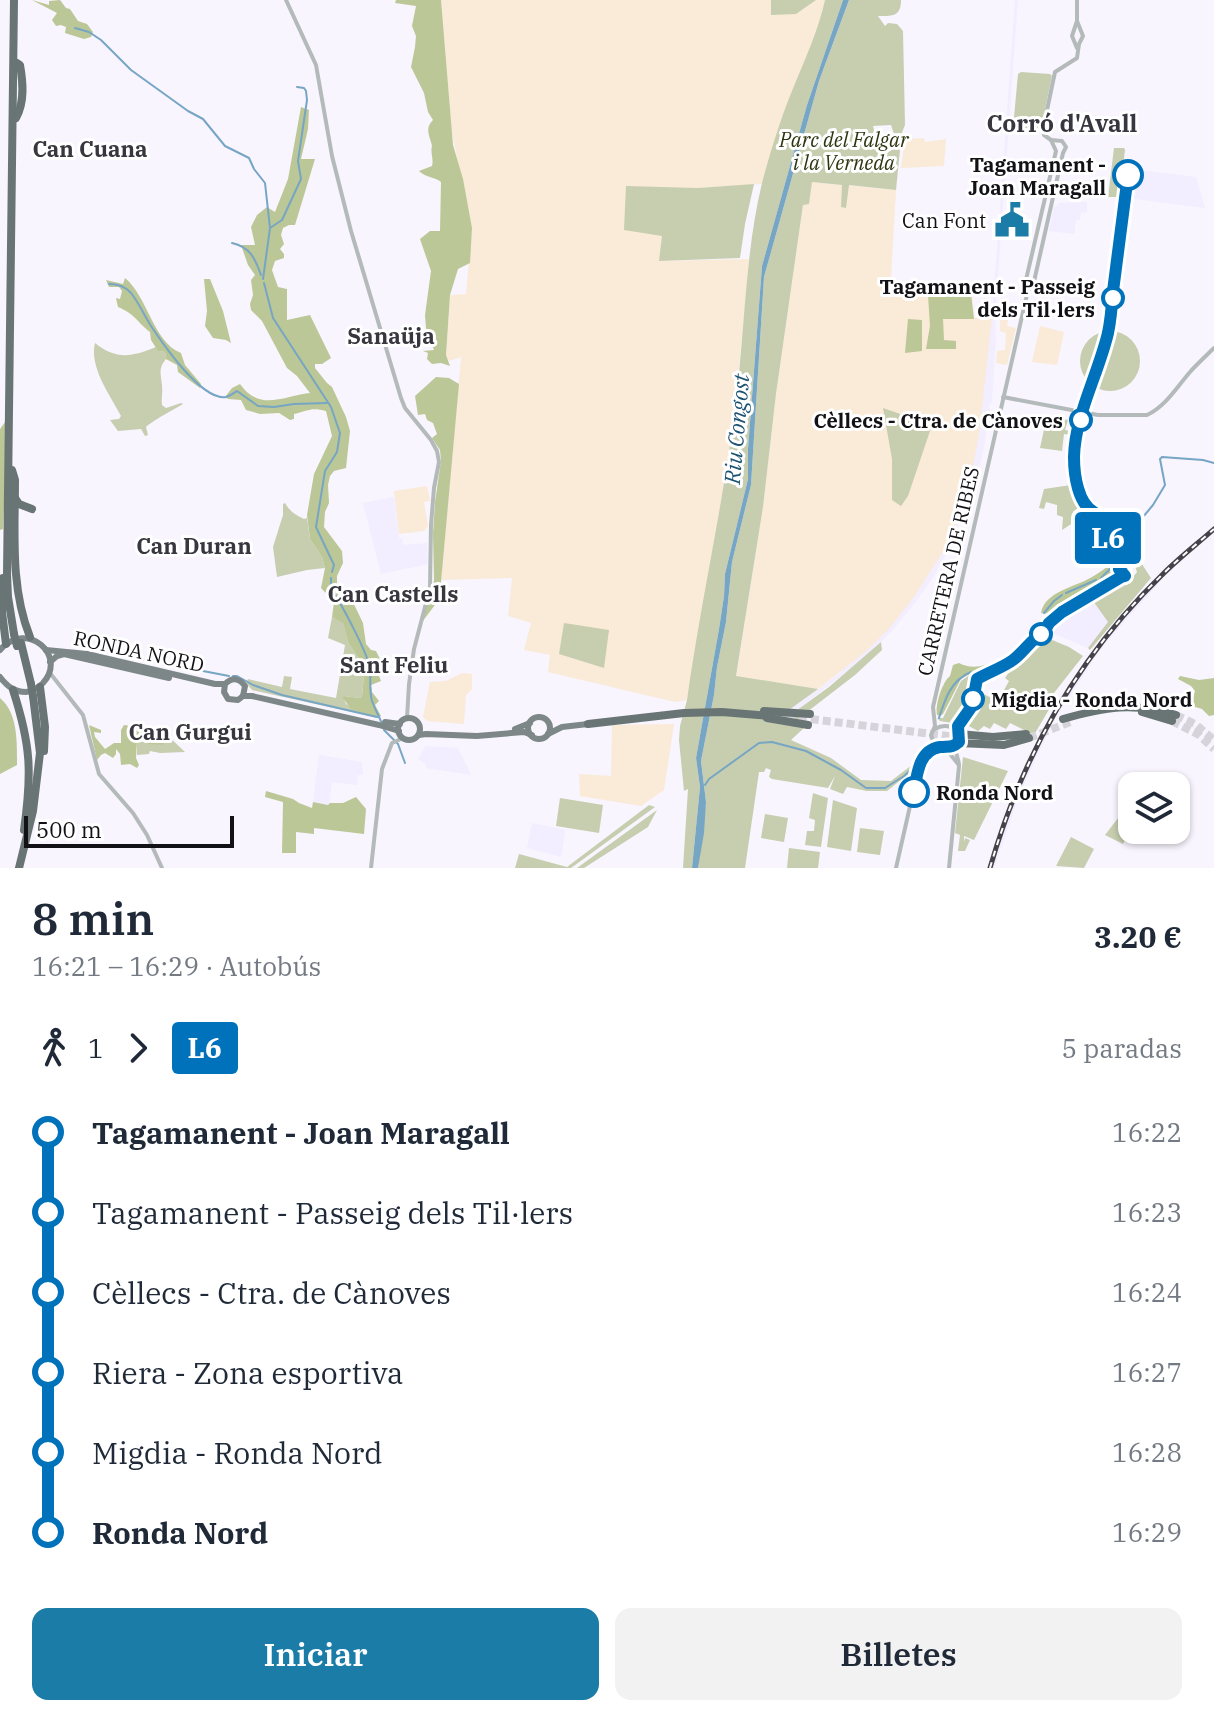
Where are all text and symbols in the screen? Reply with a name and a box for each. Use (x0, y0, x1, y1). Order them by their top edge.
district label: Corró d'Avall (987, 107, 1138, 139)
park label: Parc del Falgar i la Verneda (778, 126, 910, 176)
district label: Can Cuana (32, 134, 148, 163)
place label: Tagamanent - Joan Maragall (968, 151, 1106, 201)
marker: Tagamanent - Joan Maragall (1113, 160, 1143, 190)
public building icon: Can Font (993, 201, 1031, 239)
place label: Can Font (902, 207, 986, 234)
place label: Tagamanent - Passeig dels Til·lers (880, 273, 1095, 323)
marker: Tagamanent - Passeig dels Til·lers (1102, 287, 1124, 309)
district label: Sanaüja (347, 321, 435, 350)
water label: Riu Congost (717, 372, 755, 486)
place label: Cèllecs - Ctra. de Cànoves (813, 407, 1063, 434)
marker: Cèllecs - Ctra. de Cànoves (1070, 409, 1092, 431)
street label: CARRETERA DE RIBES (911, 464, 985, 678)
line badge: L6 (1072, 512, 1144, 564)
text: L6 (1091, 519, 1125, 556)
district label: Can Duran (136, 531, 252, 560)
district label: Can Castells (328, 579, 458, 608)
unlabelled marker (1030, 623, 1052, 645)
street label: RONDA NORD (71, 624, 207, 678)
district label: Sant Feliu (340, 650, 448, 679)
place label: Migdia - Ronda Nord (991, 686, 1193, 713)
marker: Migdia - Ronda Nord (962, 688, 984, 710)
district label: Can Gurgui (128, 717, 252, 746)
map controls (1118, 772, 1190, 844)
button: layers (1118, 772, 1190, 844)
marker: Ronda Nord (899, 777, 929, 807)
place label: Ronda Nord (936, 779, 1054, 806)
scale bar (24, 812, 234, 848)
text: 500 m (36, 815, 102, 844)
text: 8 min (32, 890, 154, 947)
text: 3.20 € (1094, 917, 1182, 956)
text: 16:21 – 16:29 · Autobús (32, 949, 321, 983)
icon: walk (32, 1026, 76, 1070)
icon: forward (116, 1026, 160, 1070)
text: L6 (188, 1029, 222, 1066)
text: 1 (88, 1031, 104, 1065)
text: 5 paradas (1062, 1031, 1182, 1065)
text: Tagamanent - Joan Maragall (92, 1113, 510, 1152)
text: 16:22 (1112, 1115, 1182, 1149)
text: Tagamanent - Passeig dels Til·lers (92, 1193, 573, 1232)
text: 16:23 (1112, 1195, 1182, 1229)
text: Cèllecs - Ctra. de Cànoves (92, 1273, 451, 1312)
text: 16:24 (1112, 1275, 1182, 1309)
text: Riera - Zona esportiva (92, 1353, 403, 1392)
text: 16:27 (1112, 1355, 1182, 1389)
text: Migdia - Ronda Nord (92, 1433, 383, 1472)
text: 16:28 (1112, 1435, 1182, 1469)
text: Ronda Nord (92, 1513, 268, 1552)
text: 16:29 (1112, 1515, 1182, 1549)
button: Iniciar (32, 1608, 599, 1700)
button: Billetes (615, 1608, 1182, 1700)

